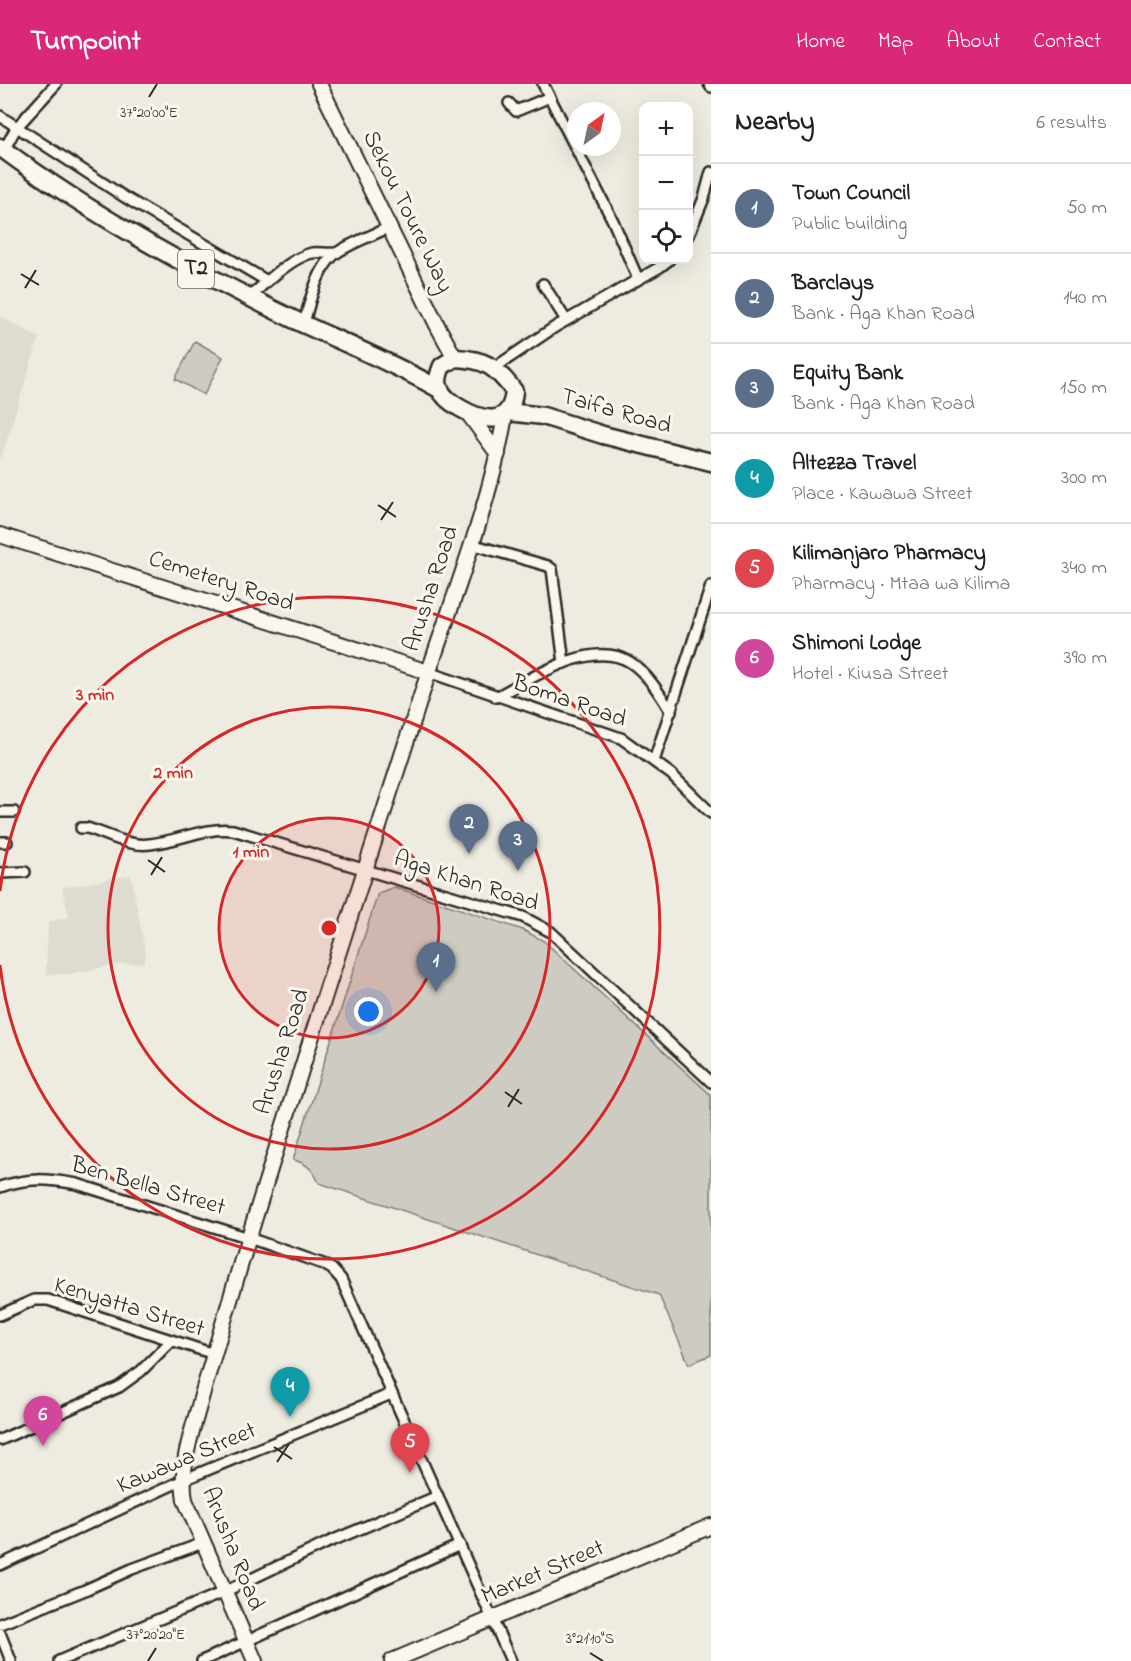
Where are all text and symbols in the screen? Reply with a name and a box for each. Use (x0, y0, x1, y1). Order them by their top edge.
text: Turnpoint (30, 22, 141, 63)
text: Home (796, 27, 845, 57)
text: Map (878, 27, 913, 57)
text: About (946, 27, 1000, 57)
text: Contact (1033, 27, 1101, 57)
text: 37°20'00"E (120, 102, 178, 124)
north arrow (567, 102, 621, 156)
map controls (639, 102, 693, 264)
button: + (639, 102, 693, 156)
text: Nearby (735, 104, 814, 142)
text: 6 results (1036, 109, 1107, 138)
street label: Sekou Toure Way (352, 125, 461, 300)
button: − (639, 156, 693, 210)
text: Town Council (792, 178, 910, 210)
text: 1 (751, 194, 758, 223)
text: 50 m (1066, 194, 1107, 223)
button: locate (639, 210, 693, 264)
text: Public building (792, 210, 907, 239)
road number: T2 (178, 250, 214, 288)
text: Barclays (792, 268, 874, 300)
text: 2 (750, 284, 759, 313)
text: 140 m (1063, 284, 1107, 313)
text: Bank · Aga Khan Road (792, 300, 975, 329)
text: Equity Bank (792, 358, 903, 390)
text: 3 (750, 374, 759, 403)
text: 150 m (1060, 374, 1107, 403)
street label: Taifa Road (557, 380, 676, 445)
text: Bank · Aga Khan Road (792, 390, 975, 419)
text: Altezza Travel (792, 448, 916, 480)
text: 4 (750, 464, 759, 493)
text: 300 m (1061, 464, 1107, 493)
text: Place · Kawawa Street (792, 480, 972, 509)
street label: Arusha Road (395, 521, 469, 657)
text: Kilimanjaro Pharmacy (792, 538, 986, 570)
street label: Cemetery Road (143, 542, 299, 623)
text: 5 (749, 554, 760, 583)
text: 340 m (1061, 554, 1107, 583)
text: Pharmacy · Mtaa wa Kilima (792, 570, 1010, 599)
text: Shimoni Lodge (792, 628, 921, 660)
text: 6 (750, 644, 759, 673)
text: 390 m (1064, 644, 1107, 673)
text: Hotel · Kiusa Street (792, 660, 948, 689)
street label: Boma Road (506, 666, 631, 738)
text: 3 min (75, 683, 114, 709)
text: 2 min (152, 761, 193, 787)
pin: 2 (450, 804, 488, 854)
pin: 3 (498, 822, 538, 871)
text: 1 min (233, 840, 269, 866)
street label: Aga Khan Road (389, 842, 543, 922)
centre of rings (319, 918, 339, 938)
pin: 1 (416, 942, 456, 992)
street label: Arusha Road (246, 984, 320, 1120)
your location (354, 997, 383, 1026)
street label: Ben Bella Street (66, 1148, 229, 1226)
street label: Kenyatta Street (49, 1268, 209, 1349)
pin: 4 (270, 1368, 310, 1417)
pin: 6 (24, 1396, 63, 1446)
street label: Kawawa Street (112, 1414, 262, 1504)
pin: 5 (390, 1424, 430, 1473)
street label: Arusha Road (191, 1482, 273, 1617)
street label: Market Street (476, 1531, 610, 1615)
text: 37°20'20"E (127, 1624, 185, 1646)
text: 3°21'10"S (566, 1628, 615, 1650)

